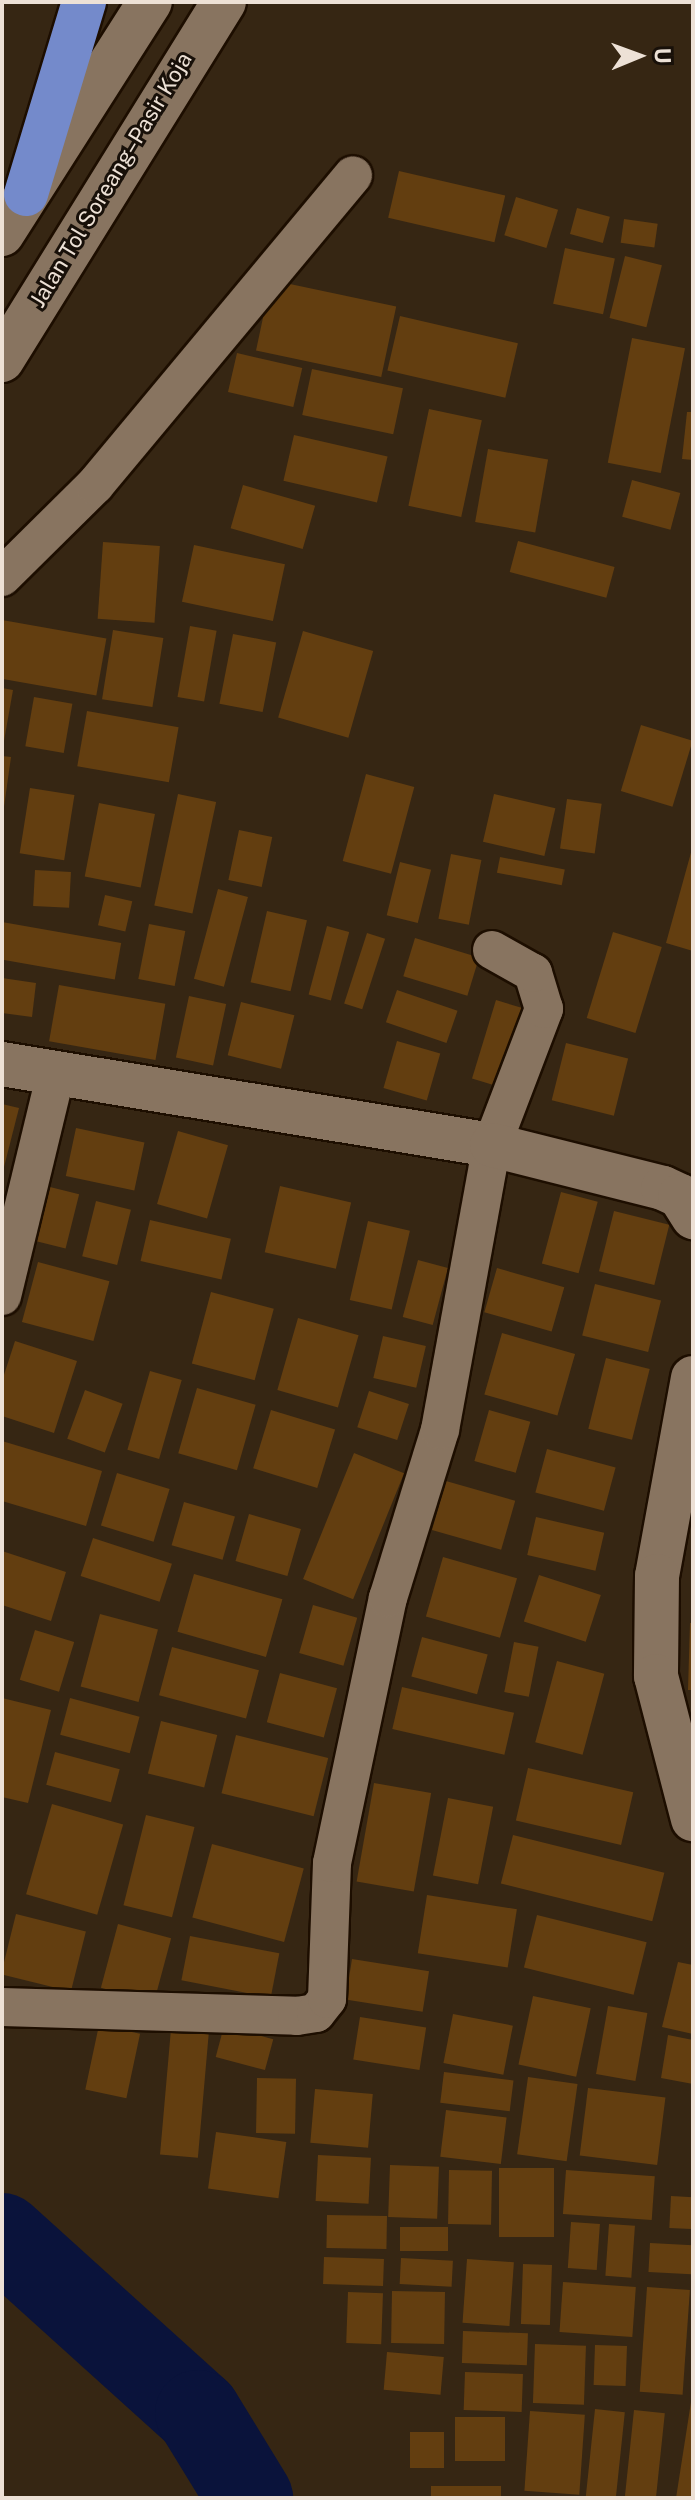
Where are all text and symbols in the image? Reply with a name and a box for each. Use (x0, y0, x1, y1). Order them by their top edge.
north arrow (599, 16, 679, 96)
text: U (650, 47, 676, 64)
street label: Jalan Tol Soreang–Pasir Koja (24, 48, 198, 312)

